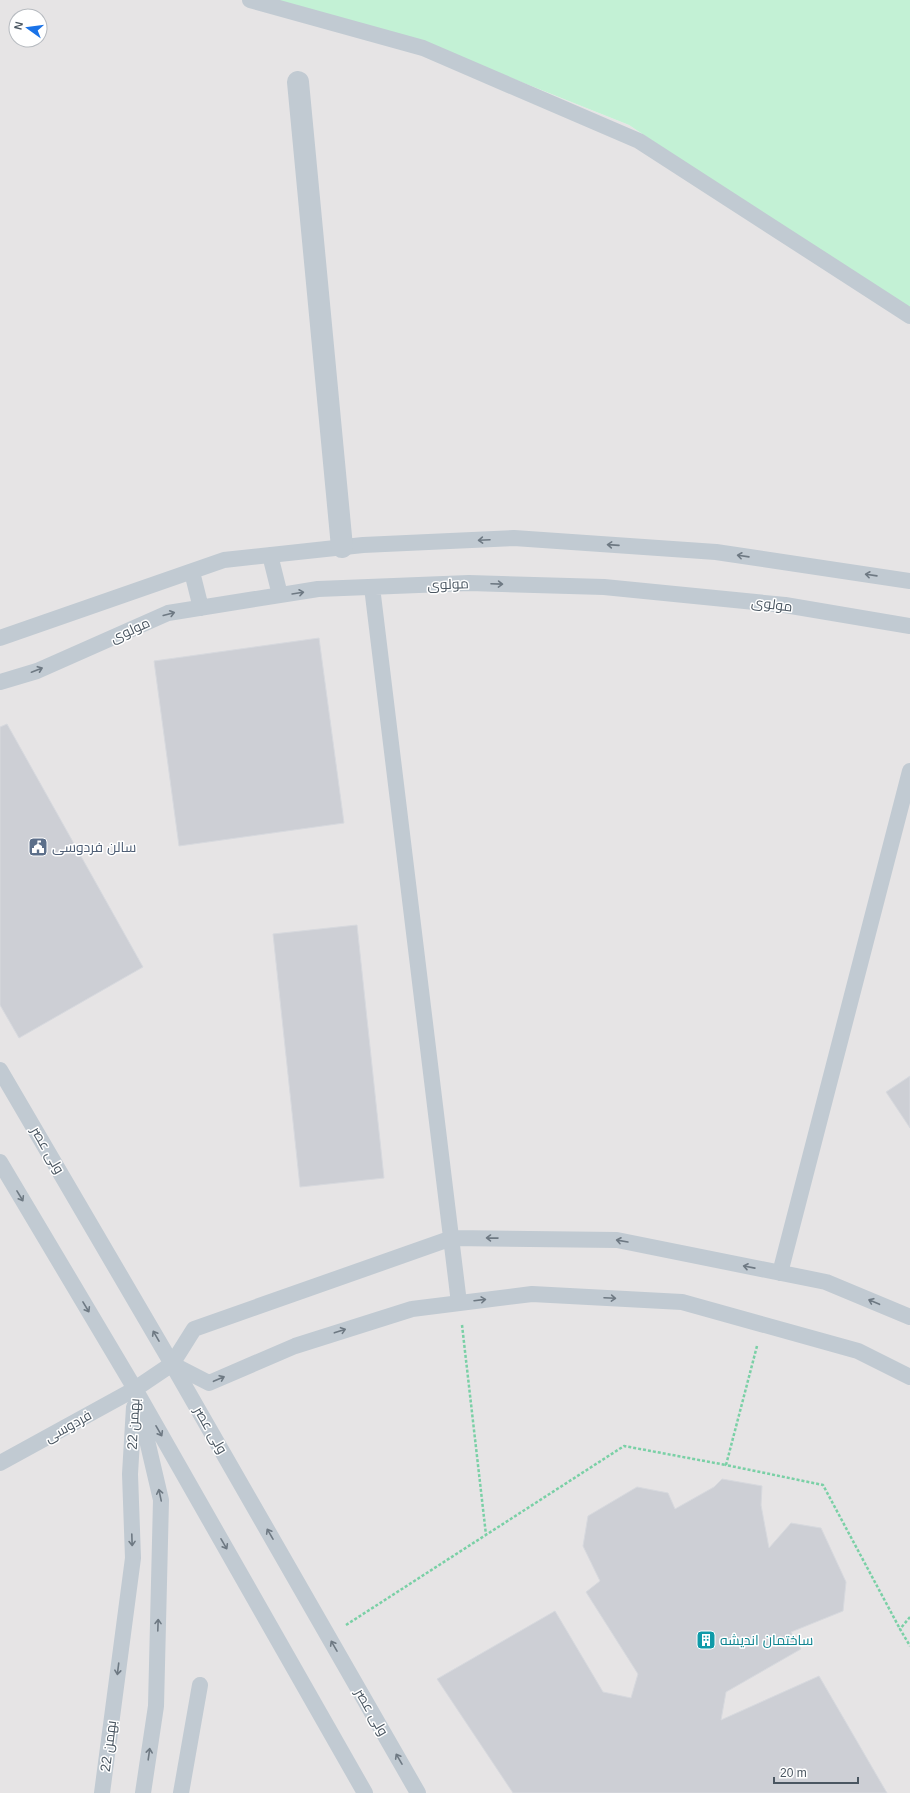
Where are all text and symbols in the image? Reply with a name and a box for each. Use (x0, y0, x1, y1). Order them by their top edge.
north arrow (8, 8, 48, 48)
text: N (12, 20, 25, 31)
one-way arrow (478, 536, 491, 543)
one-way arrow (607, 542, 620, 549)
one-way arrow (737, 552, 750, 560)
one-way arrow (865, 571, 878, 579)
street label: مولوی (427, 575, 469, 593)
one-way arrow (490, 580, 503, 588)
one-way arrow (291, 588, 304, 596)
street label: مولوی (750, 594, 794, 614)
one-way arrow (163, 610, 176, 617)
street label: مولوی (108, 614, 152, 646)
one-way arrow (31, 666, 43, 674)
public building icon: سالن فردوسی (27, 836, 49, 858)
place label: سالن فردوسی (52, 839, 136, 855)
street label: ولی عصر (28, 1123, 68, 1176)
one-way arrow (16, 1190, 24, 1201)
one-way arrow (486, 1235, 499, 1242)
one-way arrow (616, 1237, 629, 1245)
one-way arrow (743, 1263, 756, 1271)
one-way arrow (603, 1295, 616, 1302)
one-way arrow (473, 1297, 486, 1304)
one-way arrow (868, 1298, 880, 1305)
one-way arrow (83, 1301, 91, 1313)
one-way arrow (334, 1327, 346, 1335)
one-way arrow (152, 1331, 160, 1342)
one-way arrow (213, 1374, 225, 1382)
street label: 22 بهمن (124, 1398, 142, 1450)
street label: ولی عصر (191, 1403, 231, 1456)
street label: فردوسی (42, 1407, 94, 1445)
one-way arrow (156, 1425, 164, 1437)
one-way arrow (156, 1489, 164, 1502)
one-way arrow (265, 1528, 273, 1540)
one-way arrow (128, 1533, 136, 1546)
one-way arrow (220, 1538, 228, 1550)
one-way arrow (154, 1619, 162, 1632)
building icon: ساختمان اندیشه (695, 1629, 717, 1651)
place label: ساختمان اندیشه (720, 1632, 813, 1648)
one-way arrow (330, 1640, 338, 1652)
one-way arrow (114, 1662, 122, 1675)
street label: ولی عصر (352, 1685, 392, 1738)
street label: 22 بهمن (97, 1719, 119, 1773)
one-way arrow (145, 1748, 153, 1761)
one-way arrow (394, 1753, 402, 1765)
scale bar (774, 1759, 858, 1785)
text: 20 m (780, 1766, 807, 1780)

